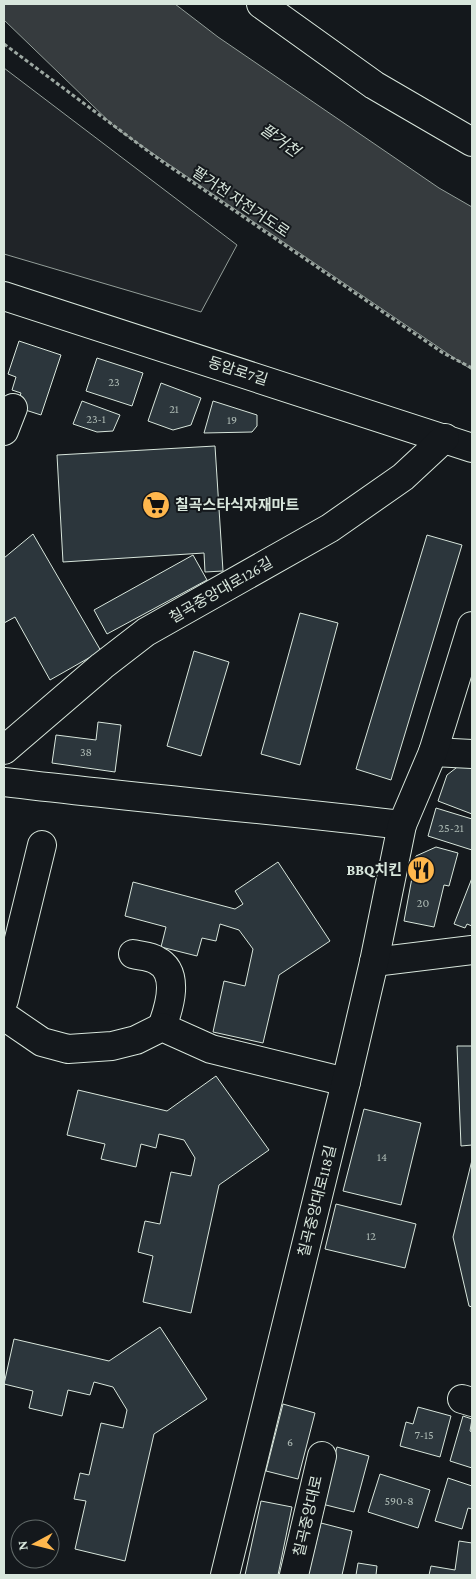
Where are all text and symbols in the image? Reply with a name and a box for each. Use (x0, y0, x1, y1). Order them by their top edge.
water label: 팔거천 (257, 120, 305, 161)
street label: 팔거천 자전거도로 (190, 163, 293, 240)
street label: 동암로7길 (206, 354, 270, 388)
house number: 23 (108, 375, 120, 389)
house number: 21 (169, 402, 179, 416)
house number: 23-1 (86, 412, 106, 426)
house number: 19 (227, 413, 237, 427)
supermarket icon: 칠곡스타식자재마트 (141, 490, 171, 520)
place label: 칠곡스타식자재마트 (175, 496, 299, 513)
street label: 칠곡중앙대로126길 (166, 553, 275, 626)
house number: 38 (80, 745, 92, 759)
house number: 25-21 (438, 821, 464, 835)
restaurant icon: BBQ치킨 (406, 855, 436, 885)
place label: BBQ치킨 (346, 862, 402, 878)
house number: 20 (417, 896, 429, 910)
street label: 칠곡중앙대로118길 (294, 1143, 339, 1259)
house number: 14 (377, 1150, 387, 1164)
house number: 12 (366, 1229, 376, 1243)
house number: 7-15 (414, 1428, 434, 1442)
house number: 6 (287, 1435, 293, 1449)
street label: 칠곡중앙대로 (290, 1474, 325, 1558)
house number: 590-8 (384, 1494, 414, 1508)
north arrow (10, 1519, 60, 1569)
text: N (14, 1539, 31, 1551)

